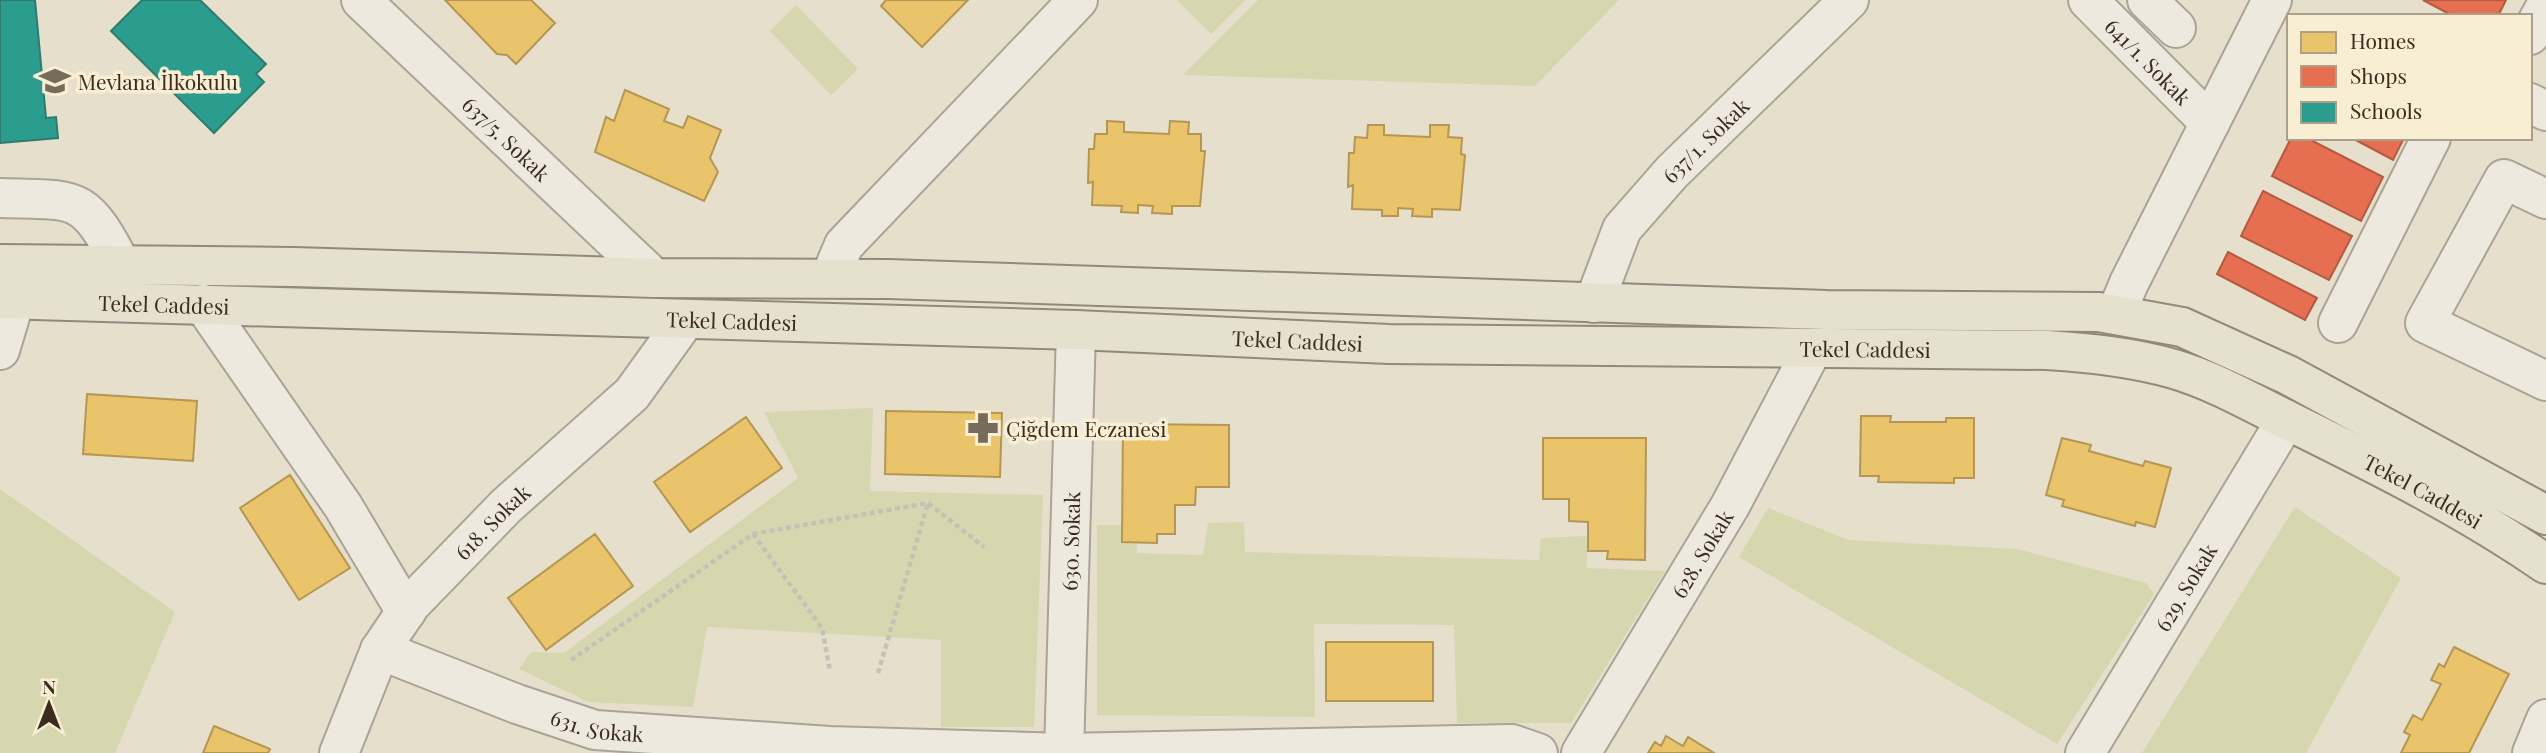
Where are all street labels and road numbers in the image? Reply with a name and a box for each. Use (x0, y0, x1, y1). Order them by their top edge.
street label: 641/1. Sokak (2099, 12, 2198, 111)
street label: 637/5. Sokak (457, 90, 557, 187)
street label: 637/1. Sokak (1655, 91, 1755, 188)
street label: Tekel Caddesi (98, 288, 230, 320)
street label: Tekel Caddesi (666, 304, 798, 336)
street label: Tekel Caddesi (1231, 323, 1363, 357)
street label: Tekel Caddesi (1800, 334, 1931, 363)
street label: Tekel Caddesi (2359, 447, 2488, 534)
street label: 618. Sokak (448, 477, 536, 565)
street label: 630. Sokak (1055, 491, 1085, 591)
street label: 628. Sokak (1664, 504, 1739, 603)
street label: 629. Sokak (2148, 537, 2223, 636)
street label: 631. Sokak (547, 702, 645, 747)

